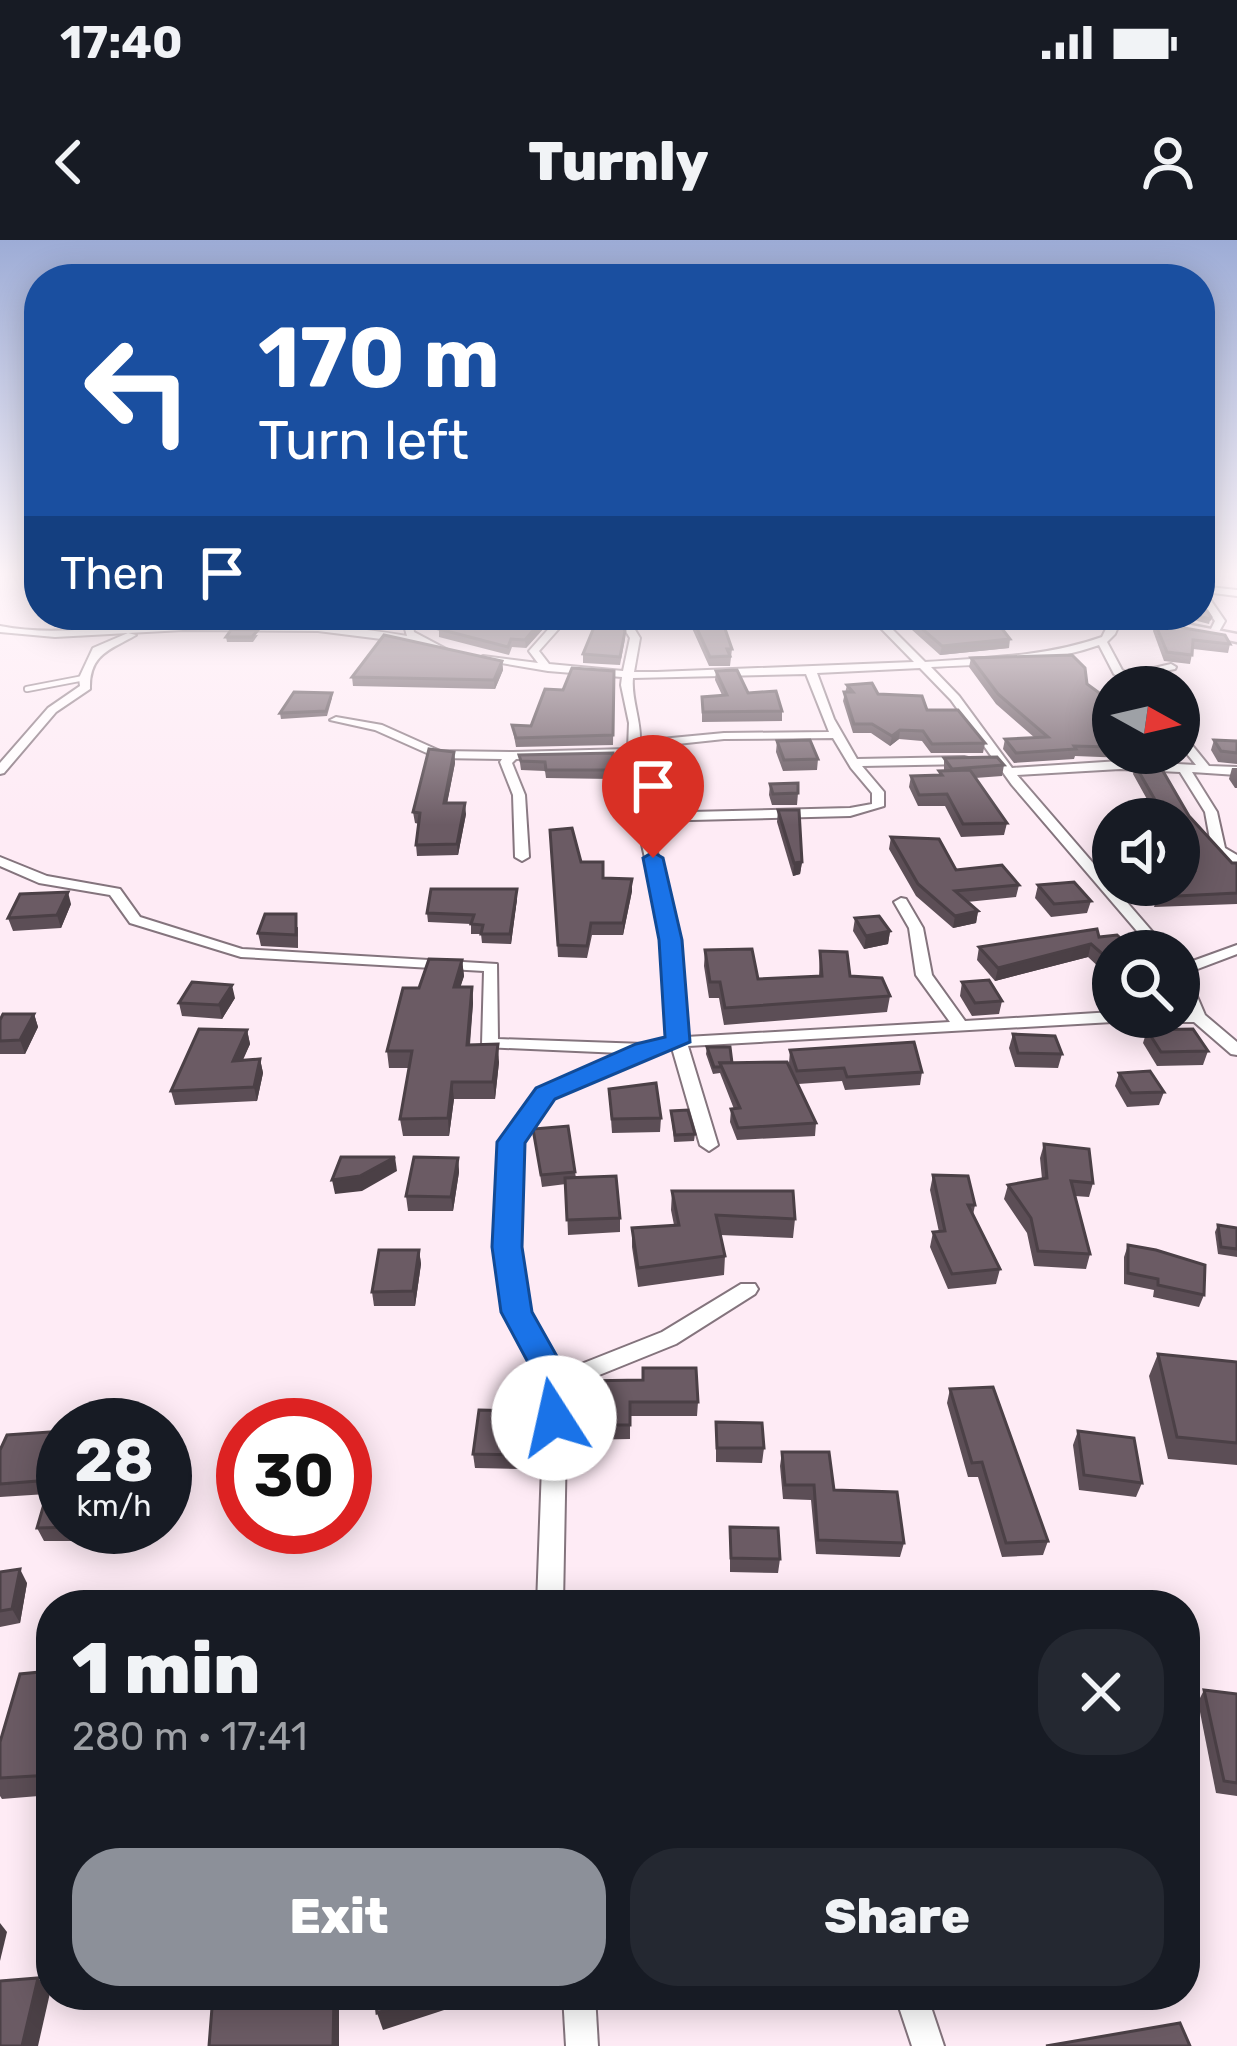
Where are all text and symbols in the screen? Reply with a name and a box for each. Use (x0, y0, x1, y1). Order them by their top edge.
text: 17:40 (60, 16, 183, 69)
icon: back (36, 129, 102, 195)
icon: person (1135, 129, 1201, 195)
text: Turnly (528, 130, 709, 194)
text: 170 m (258, 308, 500, 408)
icon: left (60, 312, 216, 468)
text: Turn left (258, 409, 469, 473)
icon: arrive (189, 540, 255, 606)
text: Then (60, 547, 165, 600)
north arrow (1092, 666, 1200, 774)
map controls (1092, 666, 1200, 1038)
pin (602, 735, 704, 858)
icon: arrive (620, 753, 686, 819)
button: sound (1092, 798, 1200, 906)
button: search (1092, 930, 1200, 1038)
position arrow (491, 1355, 617, 1481)
speed limit sign: 30 (216, 1398, 372, 1554)
text: 28 (74, 1425, 154, 1496)
text: km/h (77, 1488, 151, 1524)
text: 1 min (72, 1626, 260, 1711)
button: close (1038, 1629, 1164, 1755)
text: 280 m · 17:41 (72, 1714, 307, 1760)
button: Exit (72, 1848, 606, 1986)
button: Share (630, 1848, 1164, 1986)

